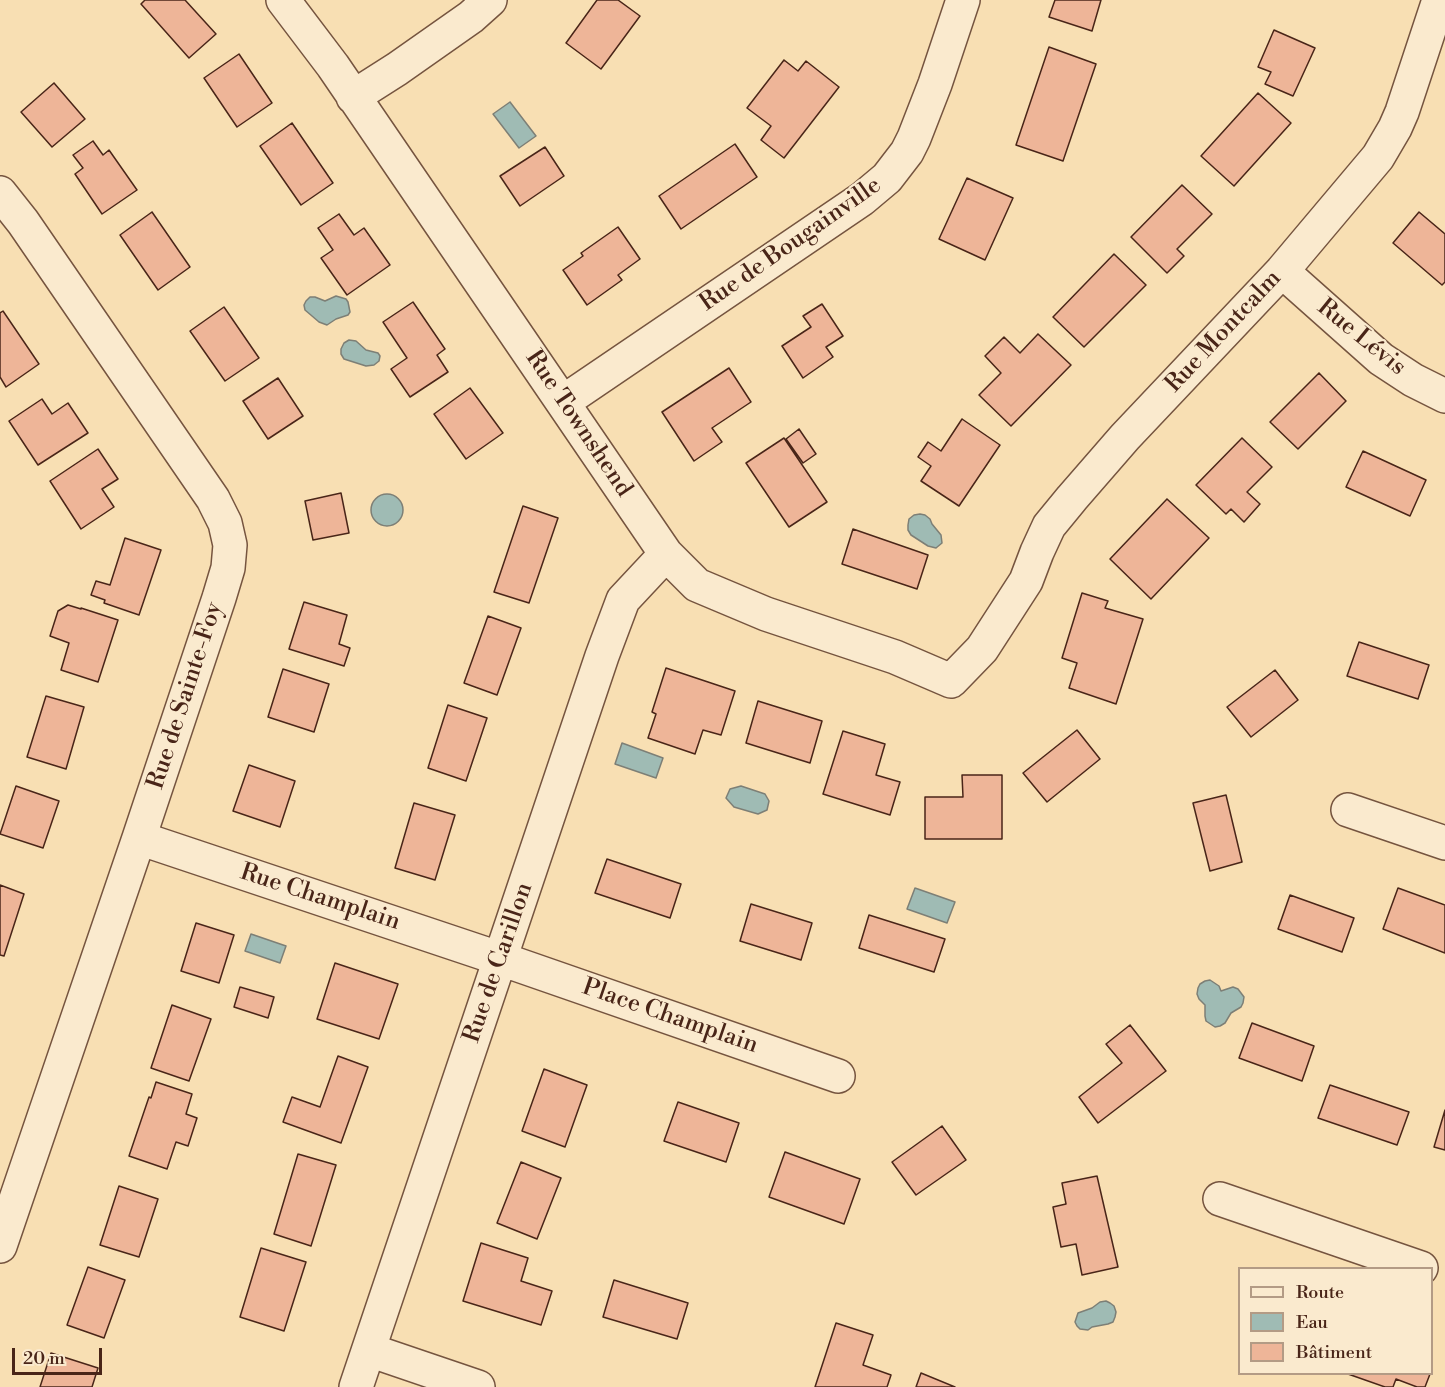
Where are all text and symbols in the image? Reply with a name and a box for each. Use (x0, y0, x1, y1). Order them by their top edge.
street label: Rue de Bougainville (695, 172, 887, 318)
street label: Rue Montcalm (1160, 265, 1288, 399)
street label: Rue Lévis (1311, 294, 1411, 382)
street label: Rue Townshend (518, 345, 638, 503)
street label: Rue de Sainte-Foy (142, 599, 230, 793)
street label: Rue Champlain (236, 859, 404, 937)
street label: Rue de Carillon (458, 879, 540, 1047)
street label: Place Champlain (578, 973, 762, 1061)
legend (1238, 1267, 1433, 1375)
text: Route (1296, 1281, 1344, 1304)
text: Eau (1296, 1311, 1328, 1334)
scale bar (15, 1336, 105, 1374)
text: Bâtiment (1296, 1341, 1372, 1364)
text: 20 m (23, 1347, 65, 1370)

